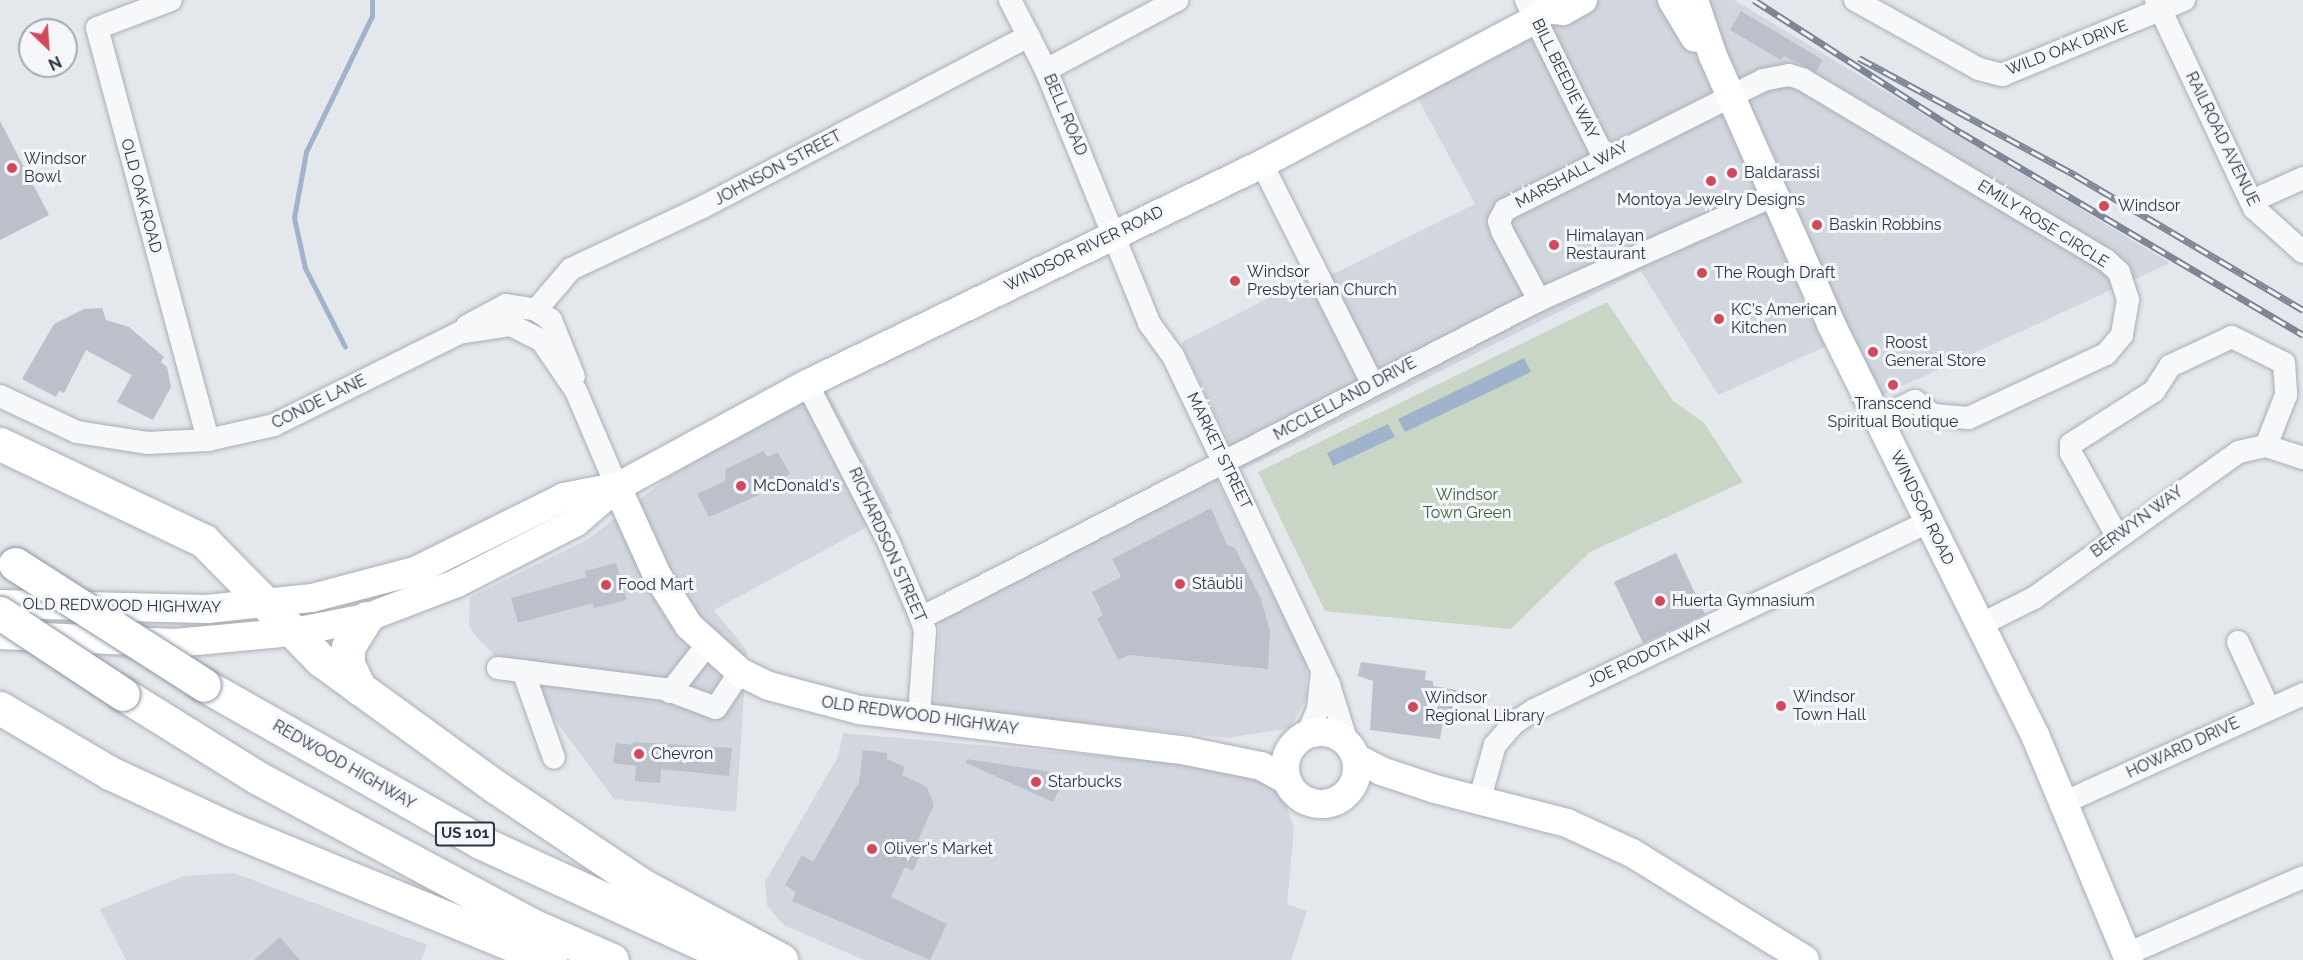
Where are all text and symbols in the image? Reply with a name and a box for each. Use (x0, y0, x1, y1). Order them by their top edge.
street label: BILL BEEDIE WAY (1527, 15, 1603, 143)
street label: WILD OAK DRIVE (2003, 16, 2131, 80)
north arrow (18, 18, 78, 78)
text: N (45, 52, 65, 74)
street label: RAILROAD AVENUE (2181, 68, 2263, 210)
street label: BELL ROAD (1039, 71, 1091, 159)
street label: JOHNSON STREET (711, 126, 845, 210)
street label: OLD OAK ROAD (116, 137, 166, 255)
street label: MARSHALL WAY (1512, 137, 1632, 213)
place label: Windsor Bowl (24, 149, 86, 187)
marker: Windsor Bowl (5, 161, 19, 175)
place label: Baldarassi (1744, 163, 1820, 183)
marker: Baldarassi (1725, 166, 1739, 180)
marker: Montoya Jewelry Designs (1704, 174, 1718, 188)
street label: EMILY ROSE CIRCLE (1974, 176, 2112, 272)
place label: Montoya Jewelry Designs (1617, 190, 1805, 210)
place label: Windsor (2118, 196, 2180, 216)
marker: Windsor (2095, 197, 2113, 215)
street label: WINDSOR RIVER ROAD (1001, 202, 1167, 296)
place label: Baskin Robbins (1829, 215, 1941, 235)
marker: Baskin Robbins (1810, 218, 1824, 232)
place label: Himalayan Restaurant (1566, 226, 1646, 264)
marker: Himalayan Restaurant (1547, 238, 1561, 252)
place label: Windsor Presbyterian Church (1247, 262, 1397, 300)
place label: The Rough Draft (1714, 263, 1835, 283)
marker: The Rough Draft (1695, 266, 1709, 280)
marker: Windsor Presbyterian Church (1228, 274, 1242, 288)
place label: KC's American Kitchen (1731, 300, 1837, 338)
marker: KC's American Kitchen (1712, 312, 1726, 326)
place label: Roost General Store (1885, 333, 1986, 371)
marker: Roost General Store (1866, 345, 1880, 359)
street label: MCCLELLAND DRIVE (1270, 353, 1420, 445)
street label: CONDE LANE (269, 371, 369, 433)
marker: Transcend Spiritual Boutique (1886, 378, 1900, 392)
street label: MARKET STREET (1182, 389, 1256, 513)
place label: Transcend Spiritual Boutique (1827, 394, 1959, 432)
street label: WINDSOR ROAD (1886, 448, 1958, 568)
street label: RICHARDSON STREET (844, 465, 930, 625)
place label: McDonald's (753, 476, 840, 496)
marker: McDonald's (734, 479, 748, 493)
street label: BERWYN WAY (2087, 482, 2187, 562)
park label: Windsor Town Green (1423, 485, 1511, 523)
place label: Stäubli (1192, 574, 1243, 594)
place label: Food Mart (618, 575, 694, 595)
marker: Stäubli (1173, 577, 1187, 591)
marker: Food Mart (599, 578, 613, 592)
place label: Huerta Gymnasium (1672, 591, 1815, 611)
marker: Huerta Gymnasium (1653, 594, 1667, 608)
street label: OLD REDWOOD HIGHWAY (22, 595, 222, 617)
street label: JOE RODOTA WAY (1583, 616, 1717, 692)
place label: Windsor Town Hall (1793, 687, 1866, 725)
place label: Windsor Regional Library (1425, 688, 1545, 726)
street label: OLD REDWOOD HIGHWAY (820, 693, 1020, 739)
marker: Windsor Town Hall (1774, 699, 1788, 713)
marker: Windsor Regional Library (1406, 700, 1420, 714)
street label: HOWARD DRIVE (2123, 713, 2243, 783)
street label: REDWOOD HIGHWAY (269, 716, 419, 814)
place label: Chevron (651, 744, 713, 764)
marker: Chevron (632, 747, 646, 761)
place label: Starbucks (1048, 772, 1122, 792)
marker: Starbucks (1029, 775, 1043, 789)
road number: US 101 (434, 822, 496, 846)
place label: Oliver's Market (884, 839, 993, 859)
marker: Oliver's Market (865, 842, 879, 856)

